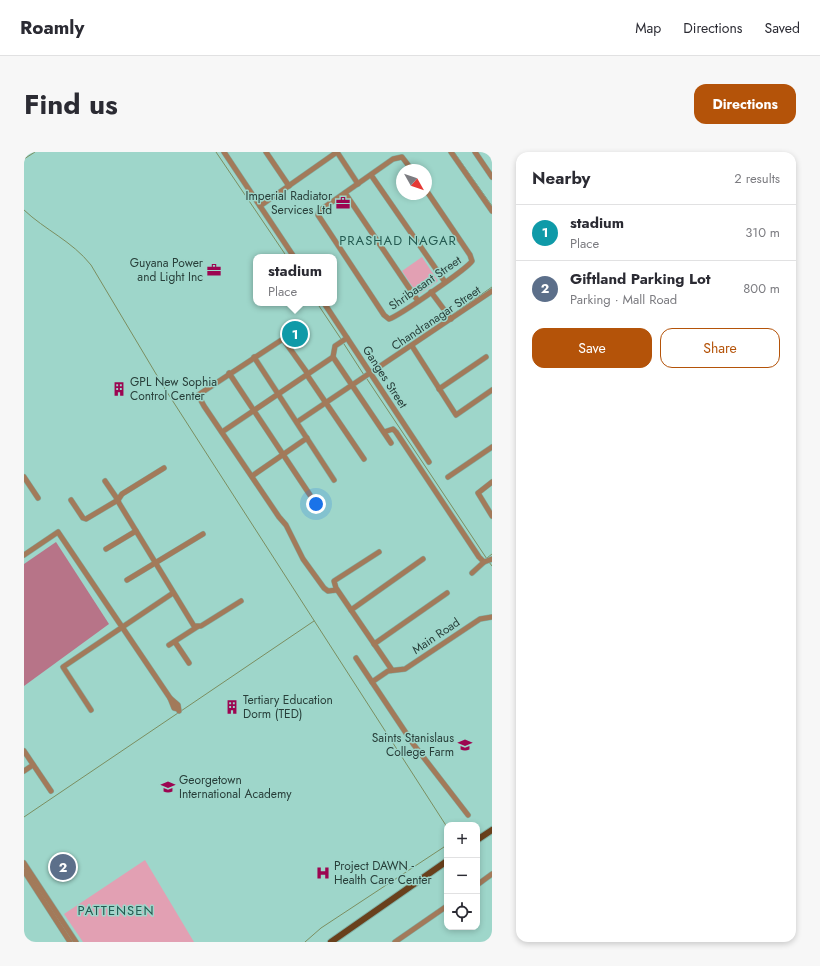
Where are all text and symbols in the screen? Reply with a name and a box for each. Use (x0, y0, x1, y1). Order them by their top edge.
text: Roamly (20, 14, 84, 41)
text: Map (635, 18, 661, 38)
text: Directions (683, 18, 743, 38)
text: Saved (765, 18, 800, 38)
text: Find us (24, 84, 118, 125)
button: Directions (694, 84, 796, 124)
north arrow (396, 164, 432, 200)
text: Nearby (532, 166, 590, 190)
text: 2 results (734, 169, 780, 188)
place label: Imperial Radiator Services Ltd (246, 187, 333, 219)
office icon: Imperial Radiator Services Ltd (335, 195, 351, 211)
text: stadium (570, 212, 624, 234)
text: 1 (542, 223, 548, 242)
text: 310 m (745, 223, 780, 242)
district label: PRASHAD NAGAR (339, 231, 457, 250)
text: Place (570, 234, 599, 253)
street label: Shribasant Street (385, 251, 465, 315)
place label: Guyana Power and Light Inc (130, 254, 204, 286)
popup (253, 254, 337, 306)
text: stadium (268, 260, 322, 282)
office icon: Guyana Power and Light Inc (206, 262, 222, 278)
text: Giftland Parking Lot (570, 268, 711, 290)
text: 2 (541, 279, 549, 298)
text: 800 m (743, 279, 780, 298)
street label: Chandranagar Street (388, 281, 484, 355)
text: Place (268, 282, 297, 301)
text: Parking · Mall Road (570, 290, 677, 309)
pin: 1 (282, 319, 308, 349)
button: Save (532, 328, 652, 368)
button: Share (660, 328, 780, 368)
street label: Ganges Street (358, 342, 412, 412)
place label: GPL New Sophia Control Center (130, 373, 217, 405)
building icon: GPL New Sophia Control Center (111, 381, 127, 397)
your location (306, 494, 326, 514)
street label: Main Road (408, 613, 464, 659)
place label: Tertiary Education Dorm (TED) (243, 691, 333, 723)
building icon: Tertiary Education Dorm (TED) (224, 699, 240, 715)
place label: Saints Stanislaus College Farm (372, 729, 454, 761)
school or university icon: Saints Stanislaus College Farm (457, 737, 473, 753)
place label: Georgetown International Academy (179, 771, 292, 803)
school or university icon: Georgetown International Academy (160, 779, 176, 795)
map controls (444, 822, 480, 930)
button: + (444, 822, 480, 858)
pin: 2 (50, 852, 76, 882)
place label: Project DAWN - Health Care Center (334, 857, 433, 889)
button: − (444, 858, 480, 894)
hospital icon: Project DAWN - Health Care Center (315, 865, 331, 881)
button: locate (444, 894, 480, 930)
district label: PATTENSEN (78, 901, 154, 920)

